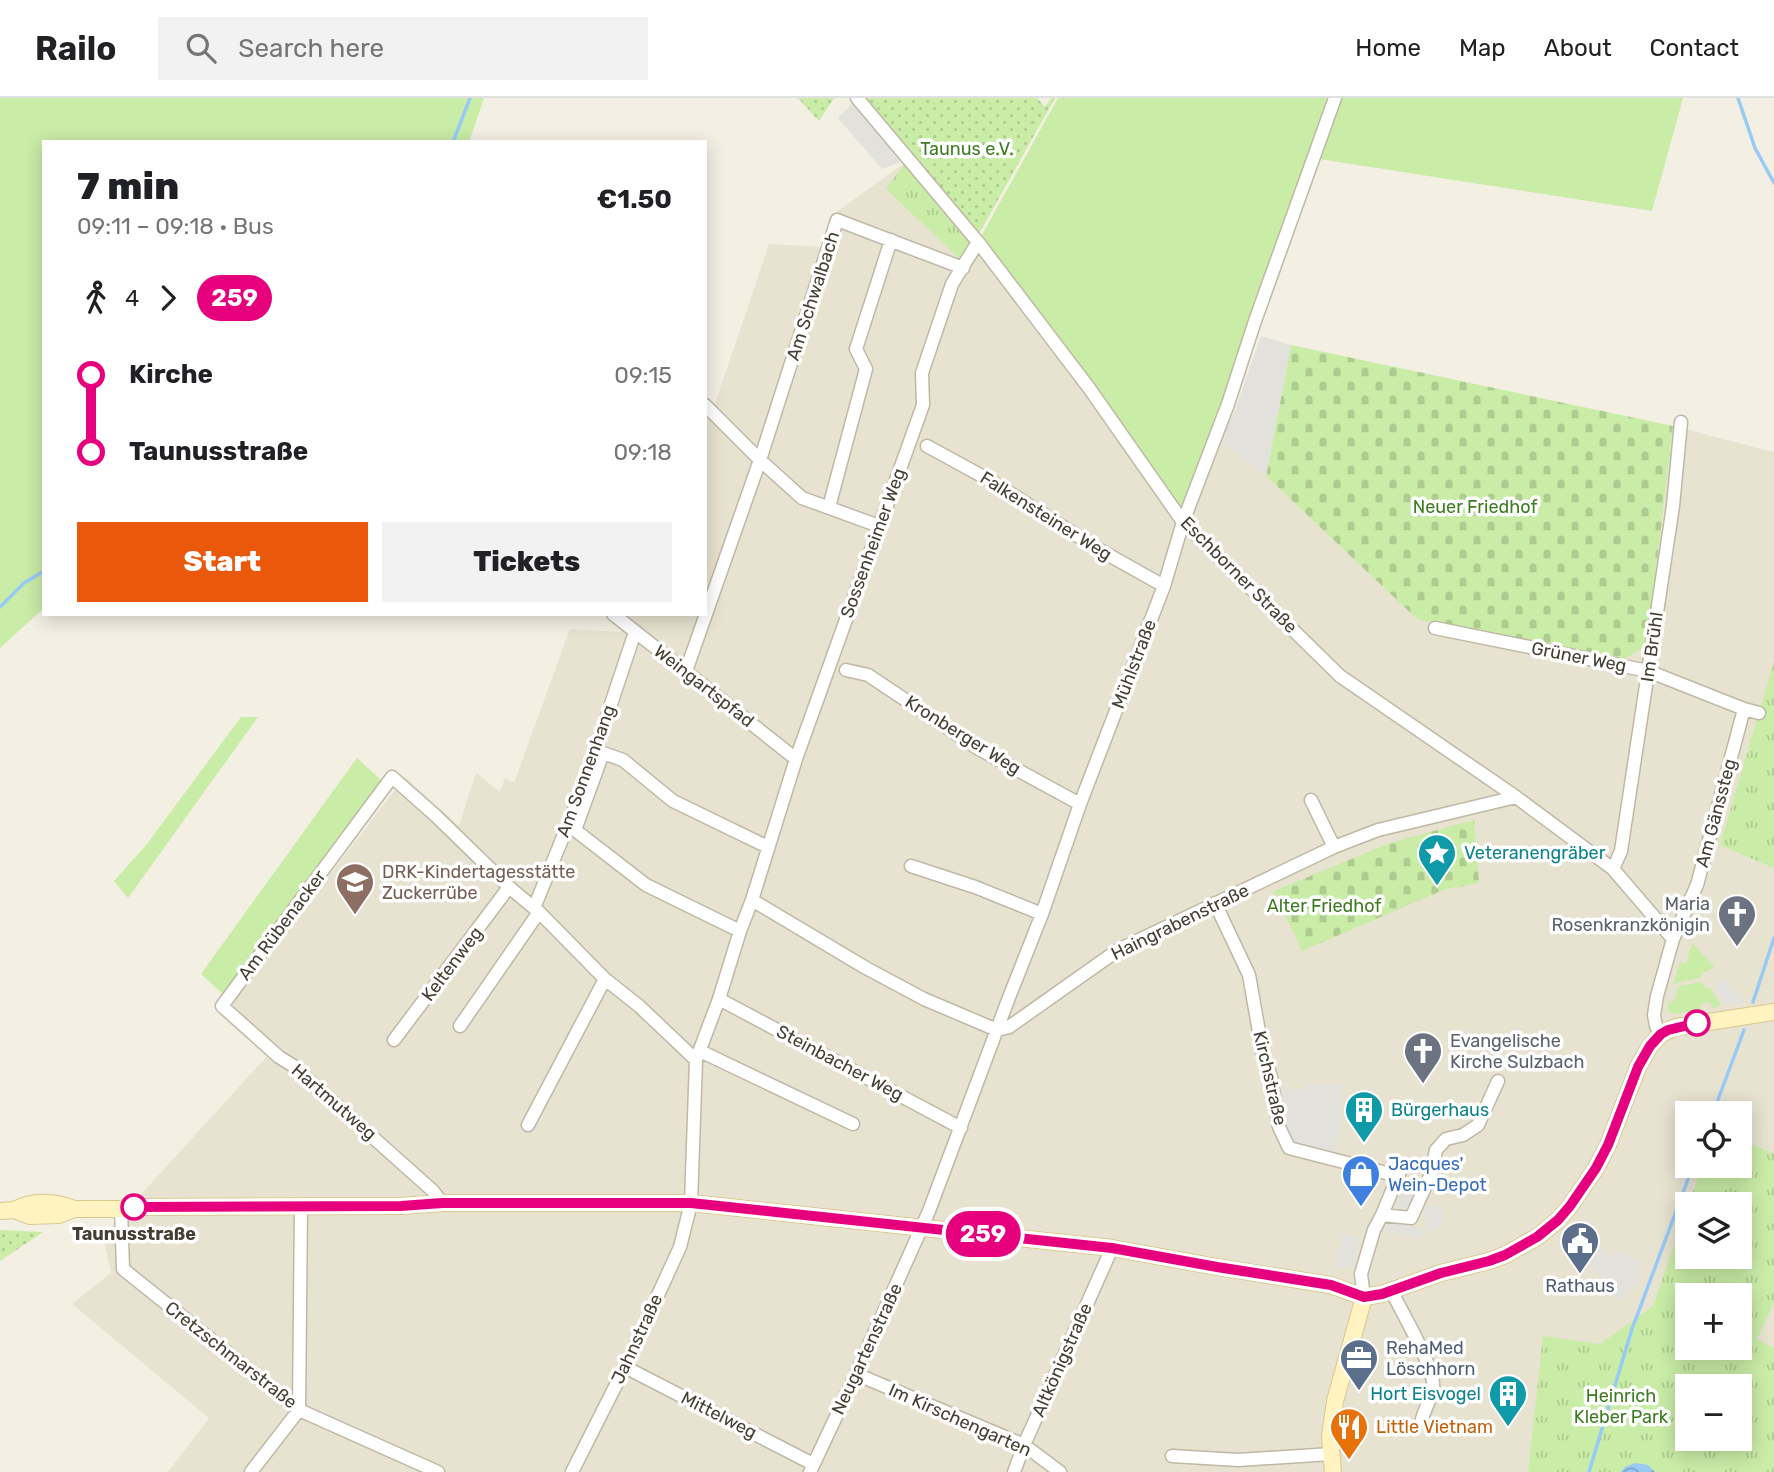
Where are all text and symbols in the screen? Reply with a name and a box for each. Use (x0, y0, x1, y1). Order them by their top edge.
search box (158, 17, 648, 80)
text: Railo (35, 29, 116, 68)
icon: search (182, 29, 220, 67)
text: Search here (238, 33, 384, 64)
text: Home (1355, 34, 1421, 62)
text: Map (1459, 34, 1506, 62)
text: About (1544, 34, 1612, 62)
text: Contact (1650, 34, 1739, 62)
park label: Taunus e.V. (920, 138, 1014, 160)
text: 7 min (77, 163, 179, 209)
text: €1.50 (597, 184, 672, 215)
text: 09:11 – 09:18 · Bus (77, 212, 274, 240)
street label: Am Schwalbach (782, 229, 844, 363)
icon: walk (77, 279, 115, 317)
icon: forward (149, 279, 187, 317)
text: 4 (125, 284, 139, 312)
text: 259 (211, 284, 258, 312)
text: Kirche (129, 359, 213, 390)
text: 09:15 (614, 361, 672, 389)
text: Taunusstraße (129, 436, 308, 467)
text: 09:18 (613, 438, 672, 466)
street label: Sossenheimer Weg (836, 465, 910, 621)
street label: Falkensteiner Weg (976, 467, 1116, 565)
park label: Neuer Friedhof (1413, 496, 1537, 518)
street label: Eschborner Straße (1176, 512, 1302, 638)
button: Start (77, 522, 368, 602)
button: Tickets (382, 522, 672, 602)
street label: Im Brühl (1636, 611, 1668, 683)
street label: Mühlstraße (1107, 616, 1161, 712)
street label: Grüner Weg (1530, 637, 1628, 677)
street label: Weingartspfad (649, 640, 759, 732)
street label: Kronberger Weg (901, 691, 1025, 779)
street label: Am Sonnenhang (552, 702, 620, 840)
street label: Am Gänssteg (1691, 756, 1741, 870)
place icon: Veteranengräber (1416, 832, 1458, 887)
place label: Veteranengräber (1464, 842, 1606, 864)
school or university icon: DRK-Kindertagesstätte Zuckerrübe (334, 861, 376, 916)
place label: DRK-Kindertagesstätte Zuckerrübe (382, 861, 575, 904)
street label: Am Rübenacker (233, 865, 331, 985)
street label: Haingrabenstraße (1107, 879, 1253, 965)
place label: Maria Rosenkranzkönigin (1551, 893, 1710, 936)
church icon: Maria Rosenkranzkönigin (1716, 893, 1758, 948)
park label: Alter Friedhof (1267, 895, 1381, 917)
street label: Keltenweg (417, 922, 487, 1006)
unlabelled marker (1684, 1010, 1710, 1036)
street label: Steinbacher Weg (773, 1020, 907, 1106)
street label: Kirchstraße (1248, 1029, 1292, 1127)
church icon: Evangelische Kirche Sulzbach (1402, 1030, 1444, 1085)
place label: Evangelische Kirche Sulzbach (1450, 1030, 1584, 1073)
street label: Hartmutweg (287, 1059, 381, 1145)
building icon: Bürgerhaus (1343, 1089, 1385, 1144)
place label: Bürgerhaus (1391, 1099, 1489, 1121)
map controls (1675, 1101, 1752, 1451)
button: locate (1675, 1101, 1752, 1178)
shop icon: Jacques' Wein-Depot (1340, 1153, 1382, 1208)
place label: Jacques' Wein-Depot (1388, 1153, 1486, 1196)
button: layers (1675, 1192, 1752, 1269)
marker: Taunusstraße (121, 1194, 147, 1220)
line badge: 259 (943, 1211, 1023, 1257)
text: 259 (960, 1220, 1006, 1248)
public building icon: Rathaus (1559, 1220, 1601, 1275)
place label: Taunusstraße (72, 1223, 196, 1245)
place label: Rathaus (1545, 1275, 1615, 1297)
street label: Neugartenstraße (827, 1280, 907, 1418)
button: + (1675, 1283, 1752, 1360)
street label: Jahnstraße (607, 1291, 667, 1387)
street label: Cretzschmarstraße (161, 1297, 301, 1413)
street label: Altkönigstraße (1027, 1300, 1097, 1420)
office icon: RehaMed Löschhorn (1338, 1337, 1380, 1392)
place label: RehaMed Löschhorn (1386, 1337, 1475, 1380)
building icon: Hort Eisvogel (1487, 1373, 1529, 1428)
button: − (1675, 1374, 1752, 1451)
street label: Im Kirschengarten (885, 1379, 1035, 1461)
place label: Hort Eisvogel (1370, 1383, 1481, 1405)
park label: Heinrich Kleber Park (1574, 1385, 1669, 1428)
street label: Mittelweg (677, 1387, 761, 1443)
restaurant icon: Little Vietnam (1328, 1406, 1370, 1461)
place label: Little Vietnam (1376, 1416, 1493, 1438)

